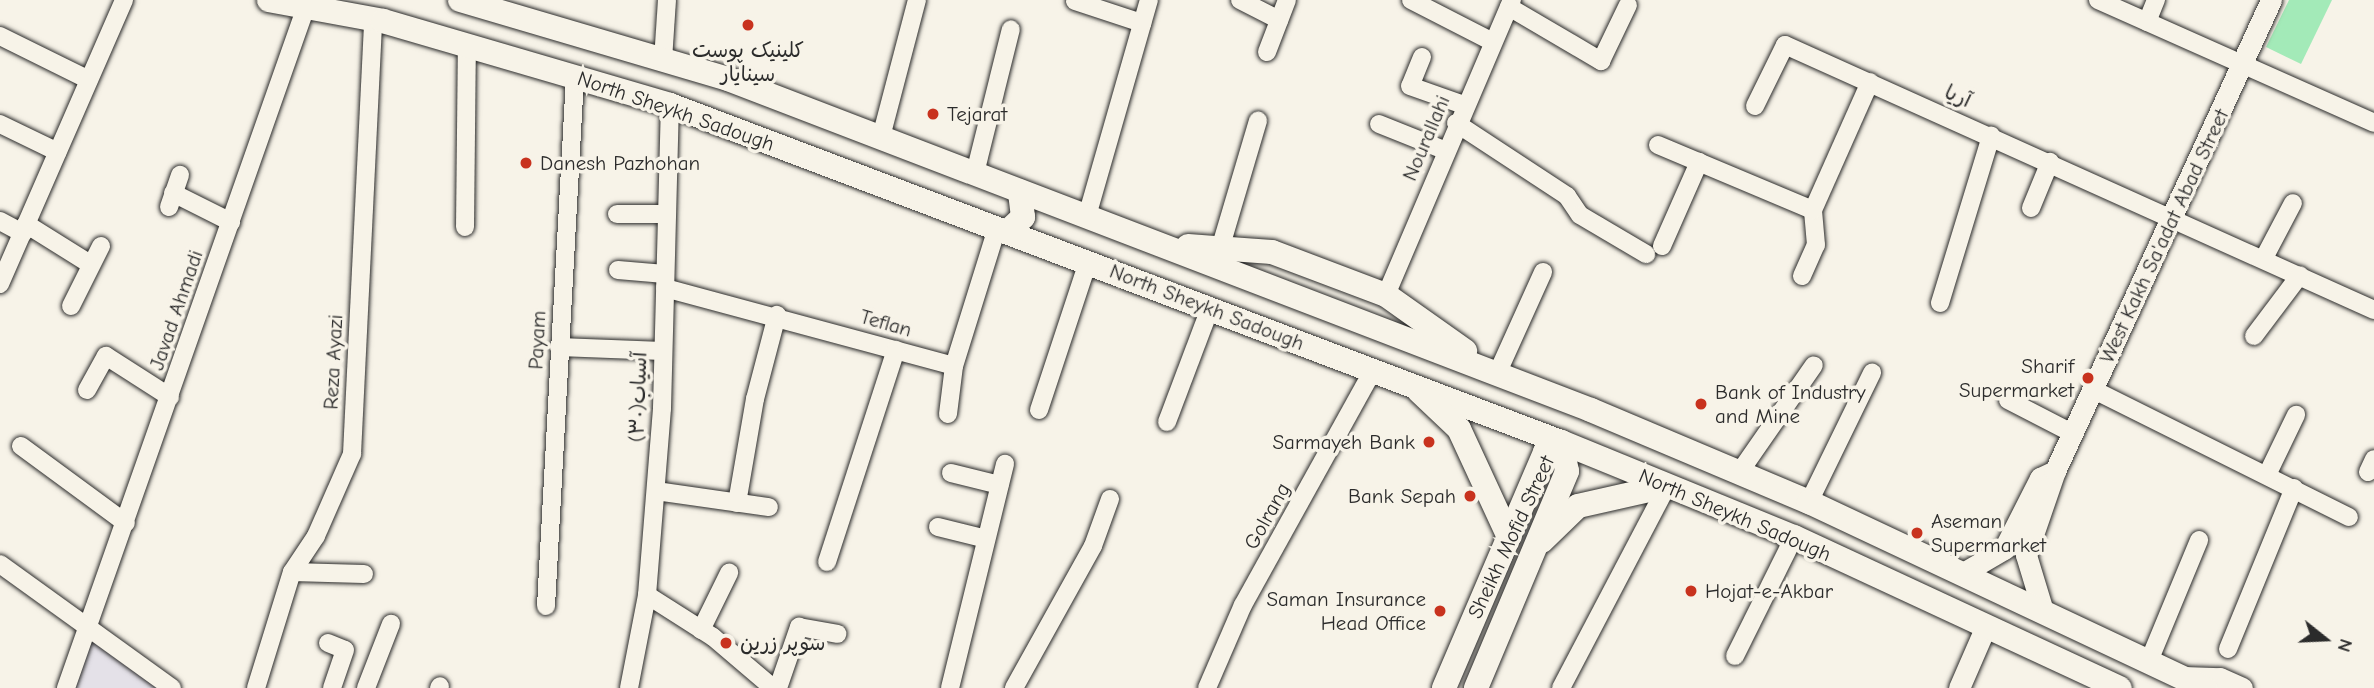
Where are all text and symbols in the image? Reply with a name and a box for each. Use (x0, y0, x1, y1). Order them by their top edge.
marker: کلینیک پوست سینایار (738, 15, 758, 35)
place label: کلینیک پوست سینایار (692, 37, 804, 87)
street label: North Sheykh Sadough (574, 65, 778, 157)
street label: آریا (1941, 79, 1975, 113)
street label: Nourallahi (1397, 91, 1455, 185)
place label: Tejarat (947, 101, 1007, 127)
street label: West Kakh Sa'adat Abad Street (2094, 105, 2234, 367)
marker: Tejarat (925, 106, 941, 122)
place label: Danesh Pazhohan (540, 150, 700, 176)
marker: Danesh Pazhohan (518, 155, 534, 171)
street label: Javad Ahmadi (144, 247, 208, 373)
street label: North Sheykh Sadough (1106, 258, 1308, 356)
street label: Teflan (857, 304, 915, 342)
street label: Payam (523, 310, 551, 370)
street label: Reza Ayazi (318, 314, 348, 410)
street label: آسیاب(۳۰) (624, 351, 652, 443)
place label: Sharif Supermarket (1959, 353, 2074, 403)
marker: Sharif Supermarket (2080, 370, 2096, 386)
place label: Bank of Industry and Mine (1715, 379, 1866, 429)
marker: Bank of Industry and Mine (1693, 396, 1709, 412)
place label: Sarmayeh Bank (1273, 429, 1415, 455)
marker: Sarmayeh Bank (1421, 434, 1437, 450)
street label: Sheikh Mofid Street (1462, 452, 1560, 622)
street label: North Sheykh Sadough (1635, 463, 1835, 567)
street label: Golrang (1238, 478, 1296, 554)
place label: Bank Sepah (1348, 483, 1456, 509)
marker: Bank Sepah (1462, 488, 1478, 504)
place label: Aseman Supermarket (1931, 508, 2046, 558)
marker: Aseman Supermarket (1909, 525, 1925, 541)
place label: Hojat-e-Akbar (1705, 578, 1833, 604)
marker: Hojat-e-Akbar (1683, 583, 1699, 599)
place label: Saman Insurance Head Office (1266, 586, 1426, 636)
marker: Saman Insurance Head Office (1432, 603, 1448, 619)
north arrow (2290, 604, 2360, 674)
place label: سوپر زرین (740, 630, 825, 656)
marker: سوپر زرین (718, 635, 734, 651)
text: N (2333, 636, 2357, 655)

